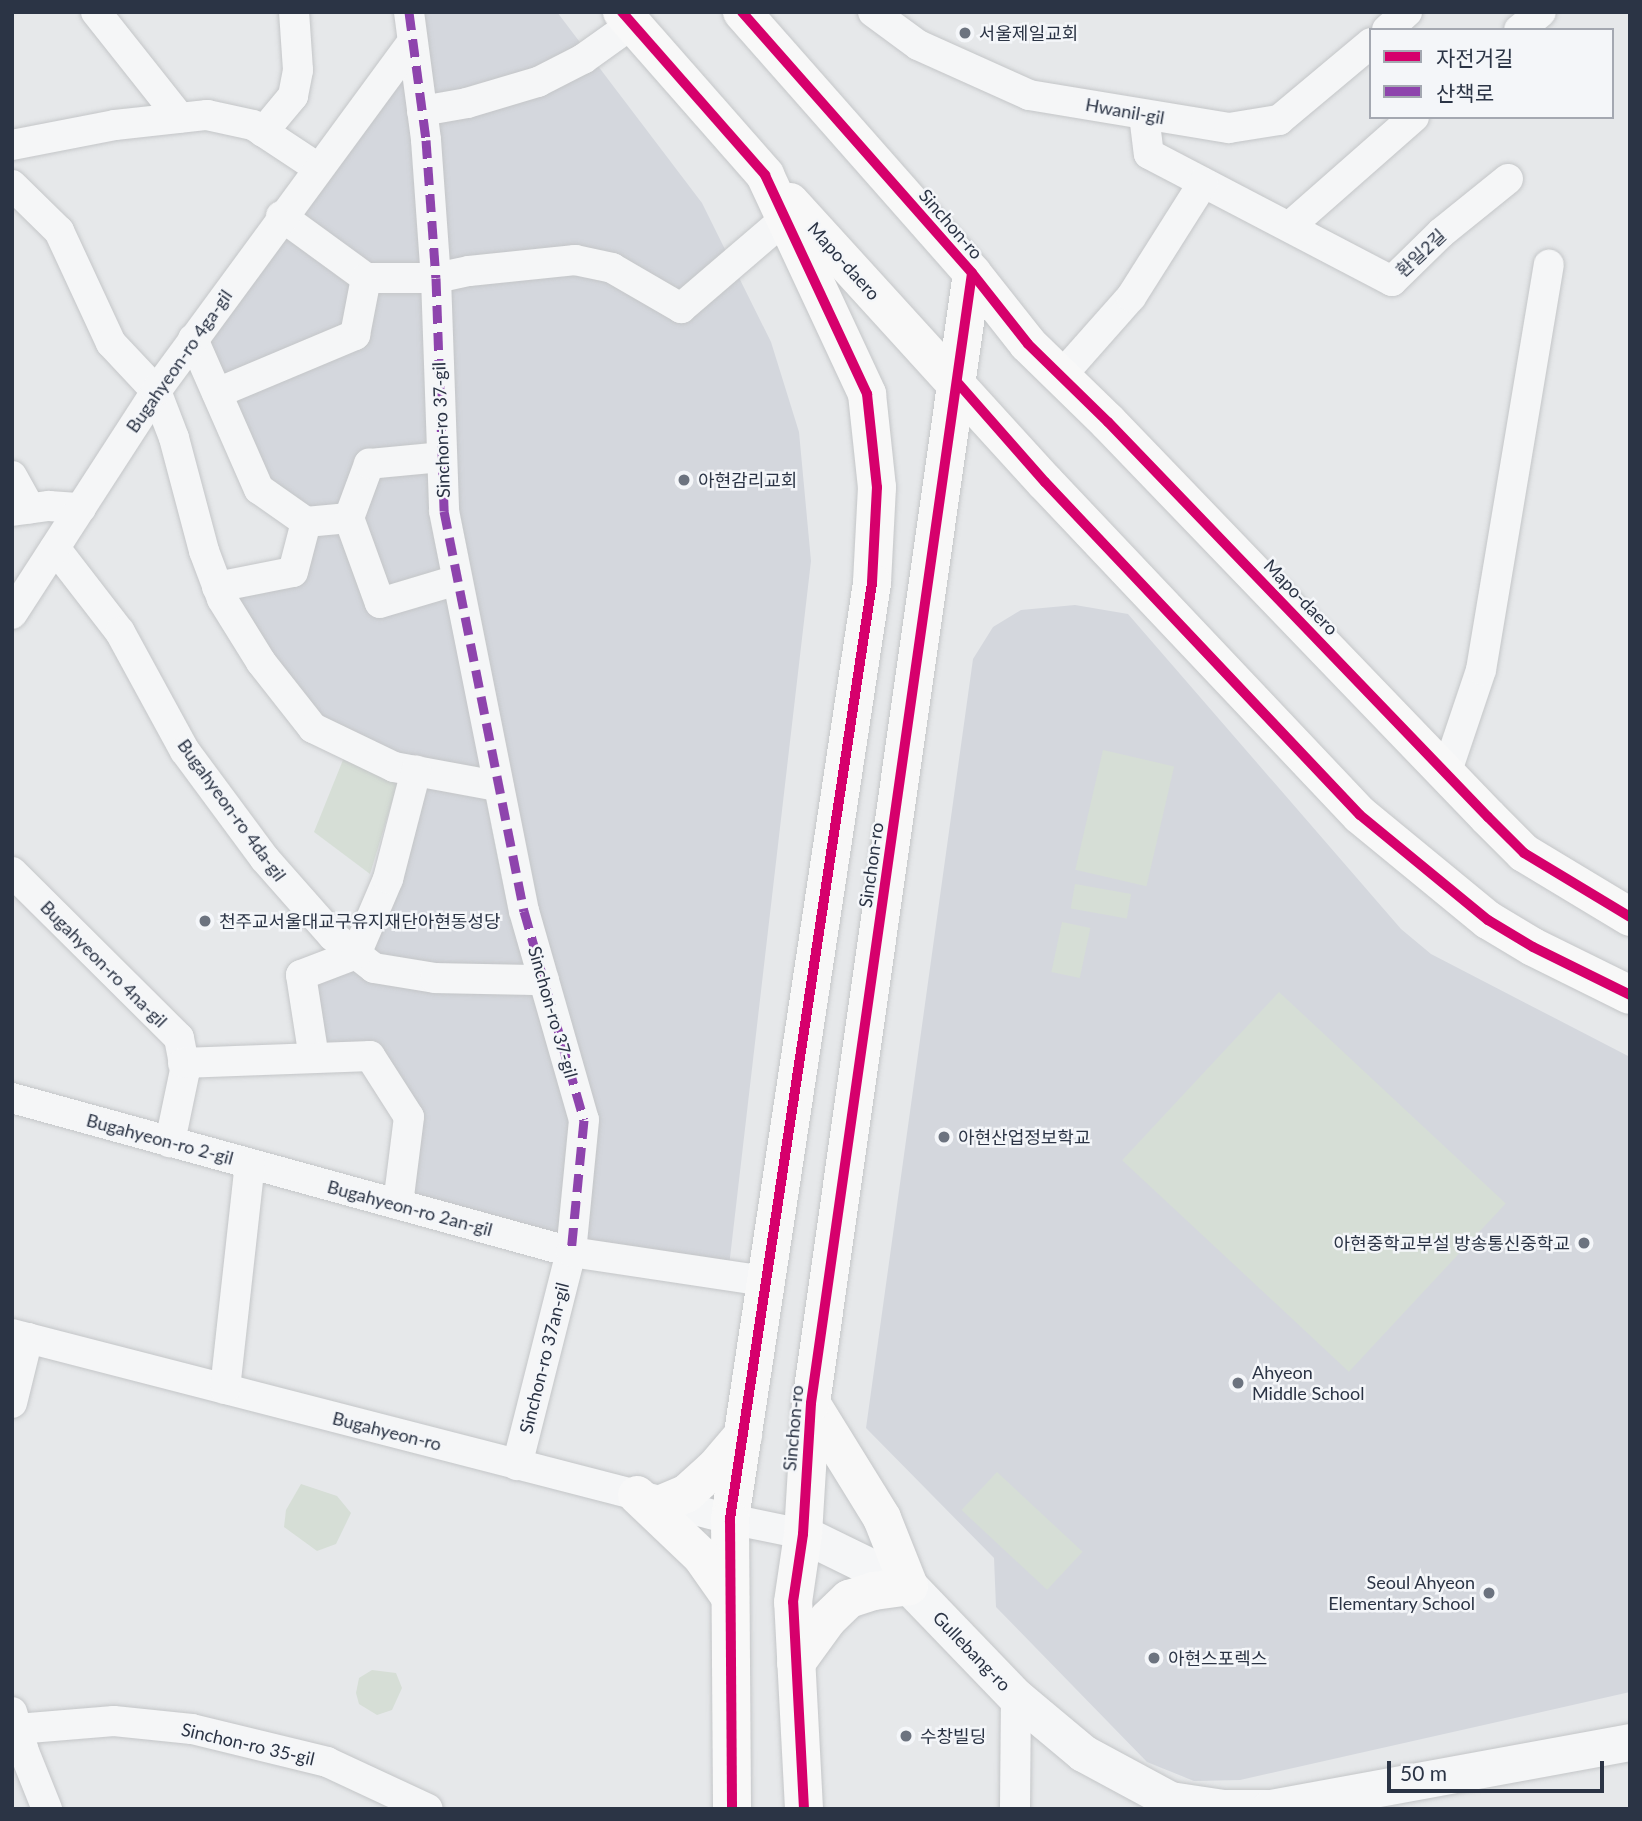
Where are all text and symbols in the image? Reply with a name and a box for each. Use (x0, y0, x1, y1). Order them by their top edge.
place label: 서울제일교회 (979, 22, 1078, 44)
marker: 서울제일교회 (957, 25, 973, 41)
legend (1369, 28, 1614, 119)
text: 자전거길 (1436, 45, 1513, 70)
text: 산책로 (1436, 80, 1494, 105)
street label: Hwanil-gil (1084, 93, 1166, 129)
street label: Sinchon-ro (915, 184, 987, 264)
street label: Mapo-daero (803, 218, 885, 304)
street label: 환일2길 (1392, 225, 1450, 281)
street label: Bugahyeon-ro 4ga-gil (122, 285, 236, 437)
street label: Sinchon-ro 37-gil (428, 362, 454, 498)
place label: 아현감리교회 (698, 469, 797, 491)
marker: 아현감리교회 (676, 472, 692, 488)
street label: Mapo-daero (1259, 555, 1343, 639)
street label: Bugahyeon-ro 4da-gil (173, 735, 291, 885)
street label: Sinchon-ro (854, 821, 888, 909)
street label: Bugahyeon-ro 4na-gil (36, 896, 172, 1032)
place label: 천주교서울대교구유지재단아현동성당 (219, 910, 501, 932)
marker: 천주교서울대교구유지재단아현동성당 (197, 913, 213, 929)
street label: Sinchon-ro 37-gil (524, 944, 582, 1080)
street label: Bugahyeon-ro 2-gil (84, 1109, 236, 1169)
place label: 아현산업정보학교 (958, 1126, 1090, 1148)
marker: 아현산업정보학교 (936, 1129, 952, 1145)
street label: Bugahyeon-ro 2an-gil (325, 1176, 495, 1240)
place label: 아현중학교부설 방송통신중학교 (1334, 1232, 1570, 1254)
marker: 아현중학교부설 방송통신중학교 (1576, 1235, 1592, 1251)
street label: Sinchon-ro 37an-gil (515, 1280, 573, 1436)
place label: Ahyeon Middle School (1252, 1362, 1364, 1404)
marker: Ahyeon Middle School (1230, 1375, 1246, 1391)
street label: Sinchon-ro (778, 1384, 808, 1472)
street label: Bugahyeon-ro (330, 1407, 444, 1455)
place label: Seoul Ahyeon Elementary School (1328, 1572, 1475, 1614)
marker: Seoul Ahyeon Elementary School (1481, 1585, 1497, 1601)
street label: Gullebang-ro (929, 1607, 1015, 1695)
place label: 아현스포렉스 (1168, 1647, 1267, 1669)
marker: 아현스포렉스 (1146, 1650, 1162, 1666)
street label: Sinchon-ro 35-gil (179, 1718, 317, 1770)
place label: 수창빌딩 (920, 1725, 986, 1747)
marker: 수창빌딩 (898, 1728, 914, 1744)
scale bar (1390, 1748, 1607, 1792)
text: 50 m (1400, 1760, 1447, 1785)

